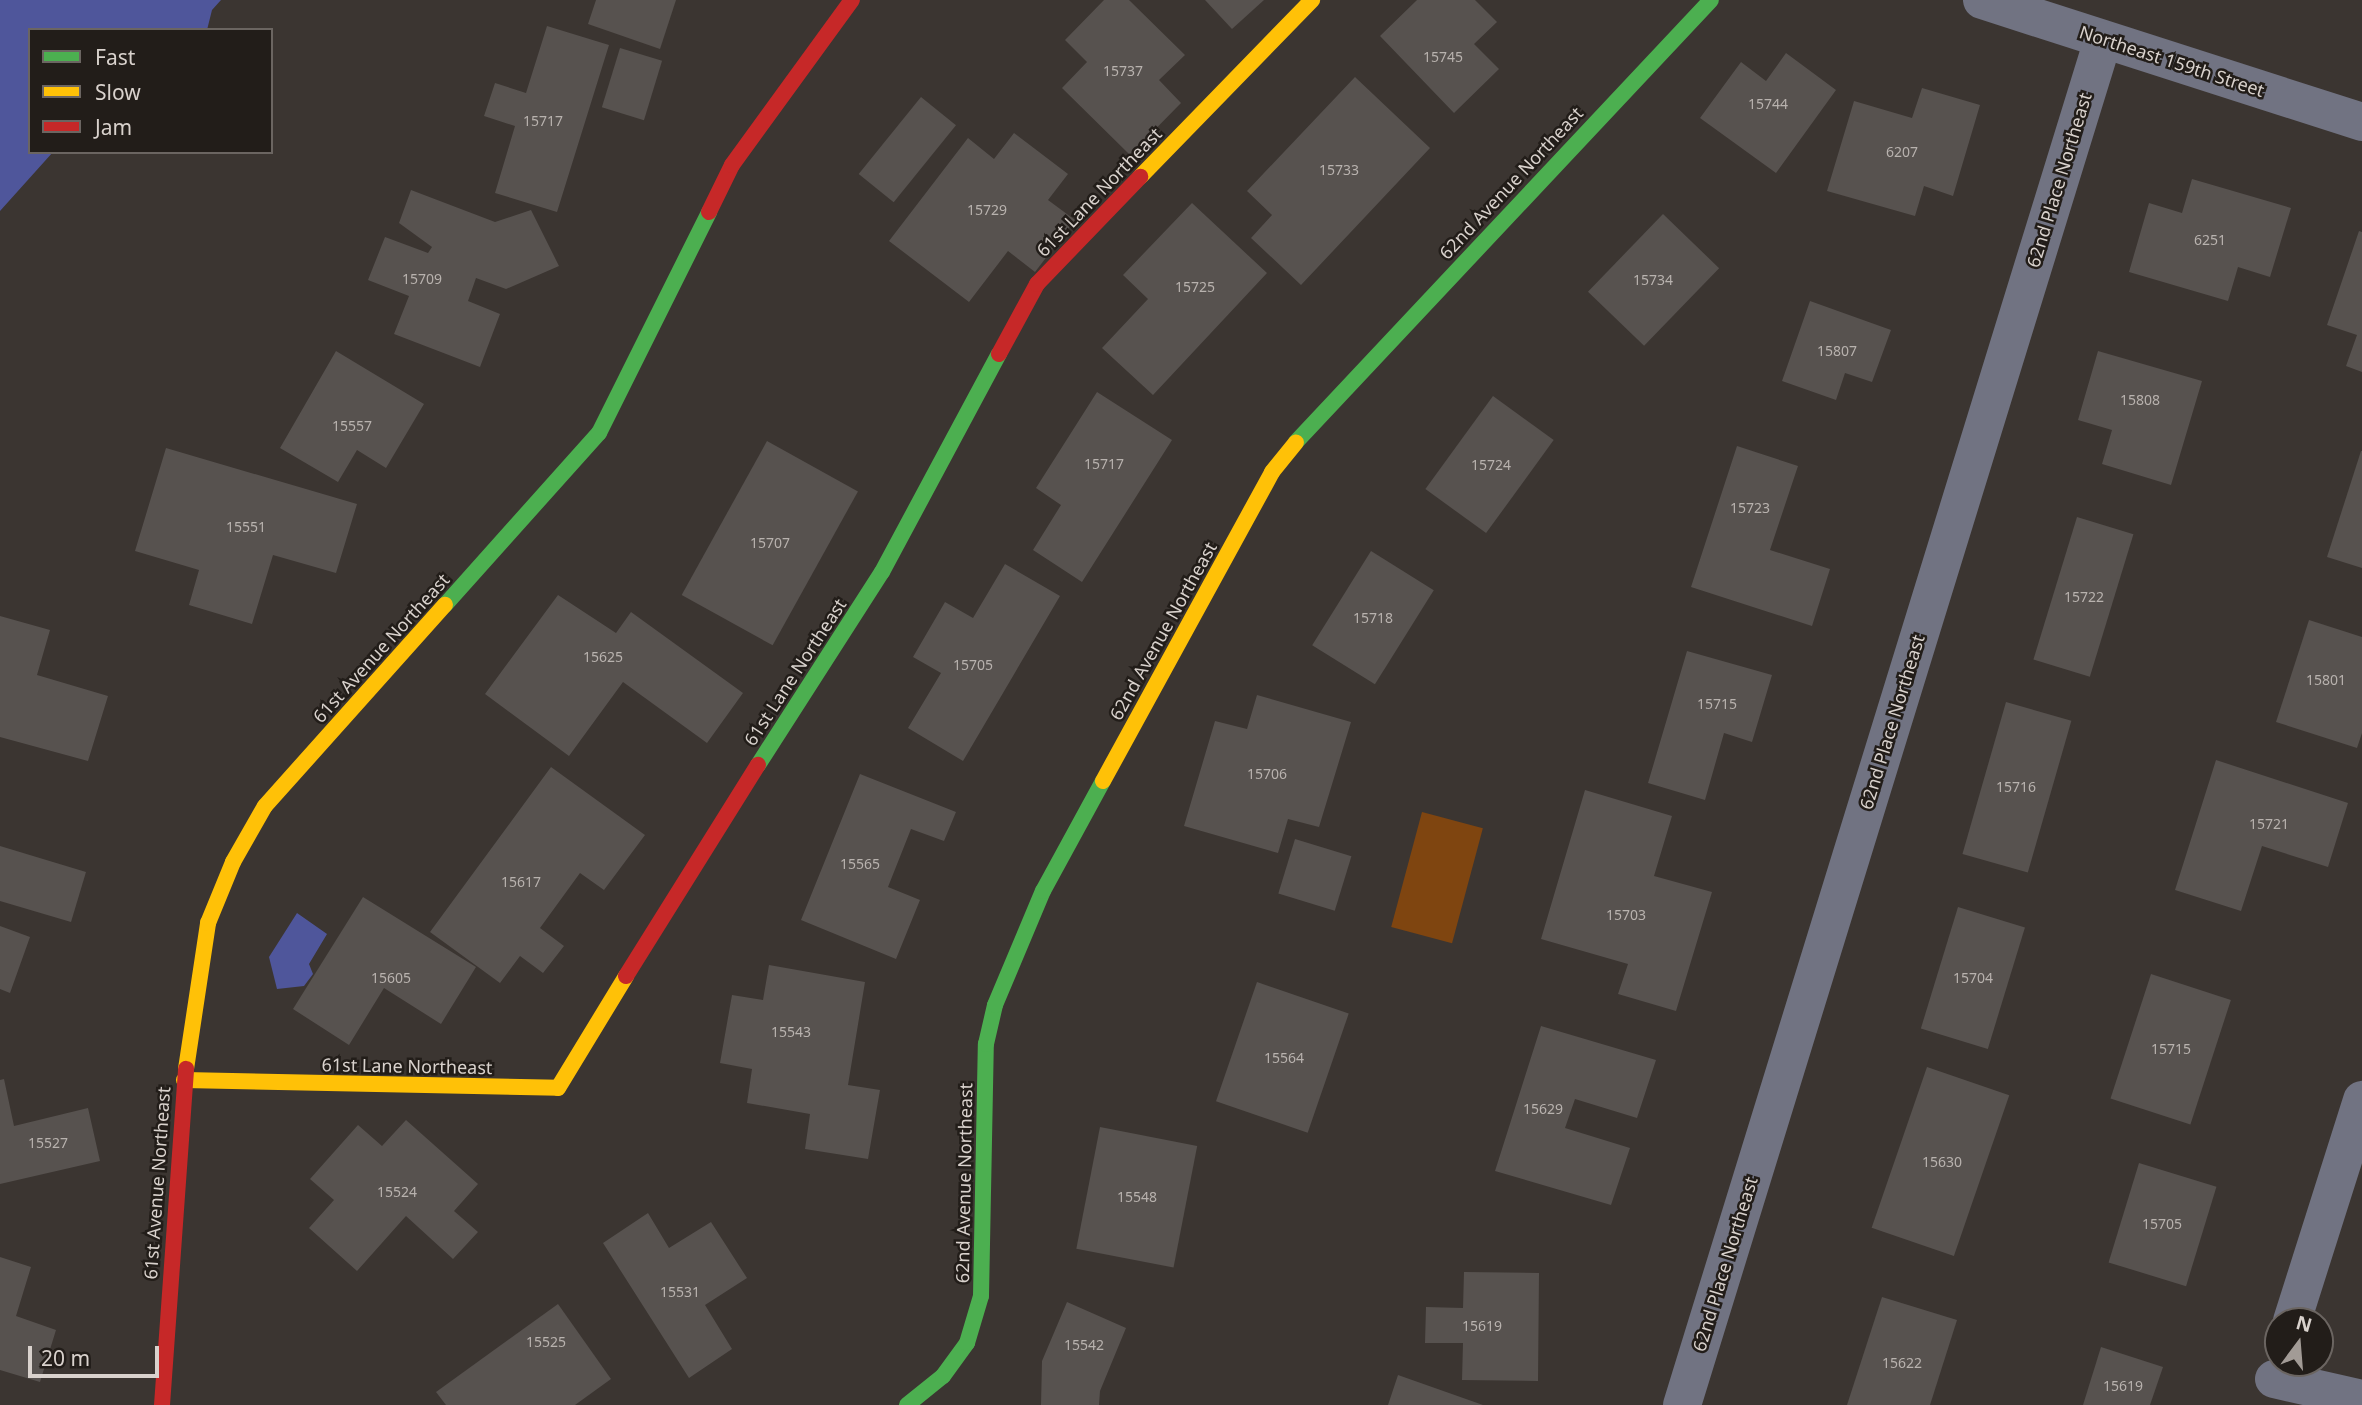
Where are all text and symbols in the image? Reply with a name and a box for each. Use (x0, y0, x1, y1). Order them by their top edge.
street label: Northeast 159th Street (2077, 21, 2267, 101)
legend (28, 28, 273, 154)
text: Fast (95, 43, 135, 71)
house number: 15745 (1423, 49, 1463, 65)
house number: 15737 (1103, 63, 1143, 79)
text: Slow (95, 78, 141, 106)
street label: 62nd Place Northeast (2022, 90, 2096, 270)
house number: 15744 (1748, 96, 1788, 112)
street label: 62nd Avenue Northeast (1435, 102, 1587, 264)
text: Jam (95, 113, 132, 141)
house number: 15717 (523, 113, 563, 129)
street label: 61st Lane Northeast (1032, 123, 1166, 261)
house number: 6207 (1886, 144, 1918, 160)
house number: 15733 (1319, 162, 1359, 178)
house number: 15729 (967, 202, 1007, 218)
house number: 6251 (2194, 232, 2226, 248)
house number: 15709 (402, 271, 442, 287)
house number: 15734 (1633, 272, 1673, 288)
house number: 15725 (1175, 279, 1215, 295)
house number: 15807 (1817, 343, 1857, 359)
house number: 15808 (2120, 392, 2160, 408)
house number: 15557 (332, 418, 372, 434)
house number: 15717 (1084, 456, 1124, 472)
house number: 15724 (1471, 457, 1511, 473)
house number: 15723 (1730, 500, 1770, 516)
house number: 15551 (226, 519, 266, 535)
house number: 15707 (750, 535, 790, 551)
street label: 62nd Avenue Northeast (1105, 538, 1221, 724)
street label: 61st Avenue Northeast (308, 569, 454, 727)
house number: 15722 (2064, 589, 2104, 605)
street label: 61st Lane Northeast (739, 594, 851, 750)
house number: 15718 (1353, 610, 1393, 626)
street label: 62nd Place Northeast (1855, 632, 1929, 812)
house number: 15625 (583, 649, 623, 665)
house number: 15705 (953, 657, 993, 673)
house number: 15801 (2306, 672, 2346, 688)
house number: 15715 (1697, 696, 1737, 712)
house number: 15706 (1247, 766, 1287, 782)
house number: 15716 (1996, 779, 2036, 795)
house number: 15721 (2249, 816, 2289, 832)
house number: 15565 (840, 856, 880, 872)
house number: 15617 (501, 874, 541, 890)
house number: 15703 (1606, 907, 1646, 923)
house number: 15605 (371, 970, 411, 986)
house number: 15704 (1953, 970, 1993, 986)
house number: 15543 (771, 1024, 811, 1040)
house number: 15715 (2151, 1041, 2191, 1057)
house number: 15564 (1264, 1050, 1304, 1066)
street label: 61st Lane Northeast (321, 1054, 493, 1078)
street label: 62nd Avenue Northeast (951, 1083, 977, 1283)
street label: 61st Avenue Northeast (139, 1086, 175, 1280)
house number: 15629 (1523, 1101, 1563, 1117)
house number: 15527 (28, 1135, 68, 1151)
house number: 15630 (1922, 1154, 1962, 1170)
street label: 62nd Place Northeast (1688, 1174, 1762, 1354)
house number: 15524 (377, 1184, 417, 1200)
house number: 15548 (1117, 1189, 1157, 1205)
house number: 15705 (2142, 1216, 2182, 1232)
house number: 15531 (660, 1284, 700, 1300)
north arrow (2264, 1307, 2334, 1377)
text: N (2293, 1309, 2315, 1338)
house number: 15619 (1462, 1318, 1502, 1334)
scale bar (32, 1332, 163, 1376)
house number: 15525 (526, 1334, 566, 1350)
house number: 15542 (1064, 1337, 1104, 1353)
text: 20 m (41, 1344, 90, 1372)
house number: 15622 (1882, 1355, 1922, 1371)
house number: 15619 (2103, 1378, 2143, 1394)

